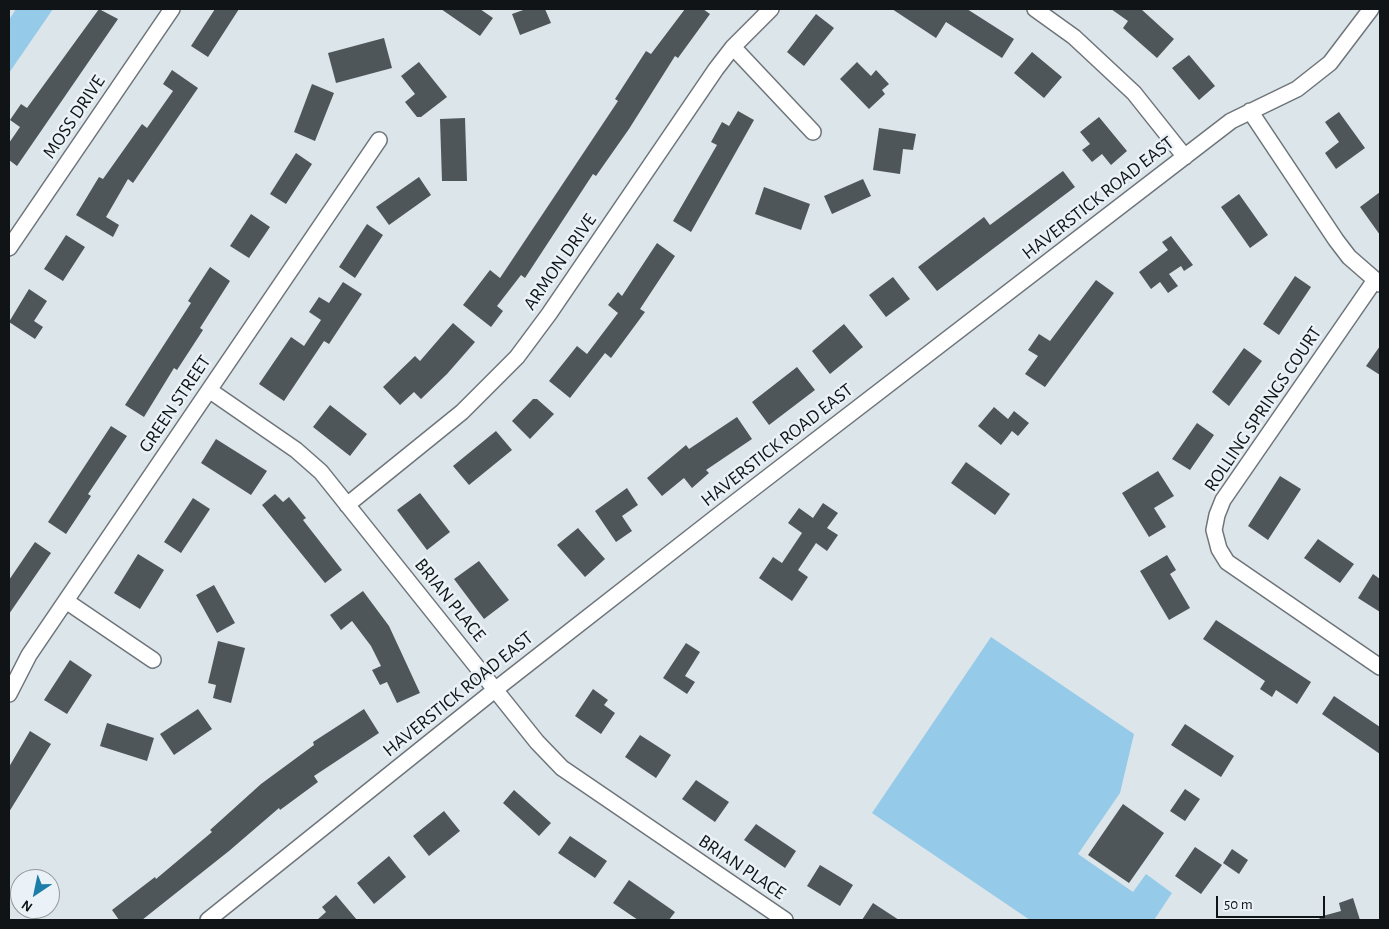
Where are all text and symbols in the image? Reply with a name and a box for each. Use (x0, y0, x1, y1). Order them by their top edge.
street label: MOSS DRIVE (38, 71, 110, 163)
street label: HAVERSTICK ROAD EAST (1017, 132, 1179, 264)
street label: ARMON DRIVE (518, 210, 602, 314)
street label: ROLLING SPRINGS COURT (1199, 322, 1327, 496)
street label: GREEN STREET (134, 351, 216, 457)
street label: HAVERSTICK ROAD EAST (696, 379, 858, 511)
street label: BRIAN PLACE (410, 554, 490, 646)
street label: HAVERSTICK ROAD EAST (378, 626, 538, 762)
street label: BRIAN PLACE (694, 829, 790, 905)
north arrow (10, 869, 60, 919)
scale bar (1219, 886, 1328, 918)
text: N (19, 897, 35, 914)
text: 50 m (1224, 897, 1253, 912)

